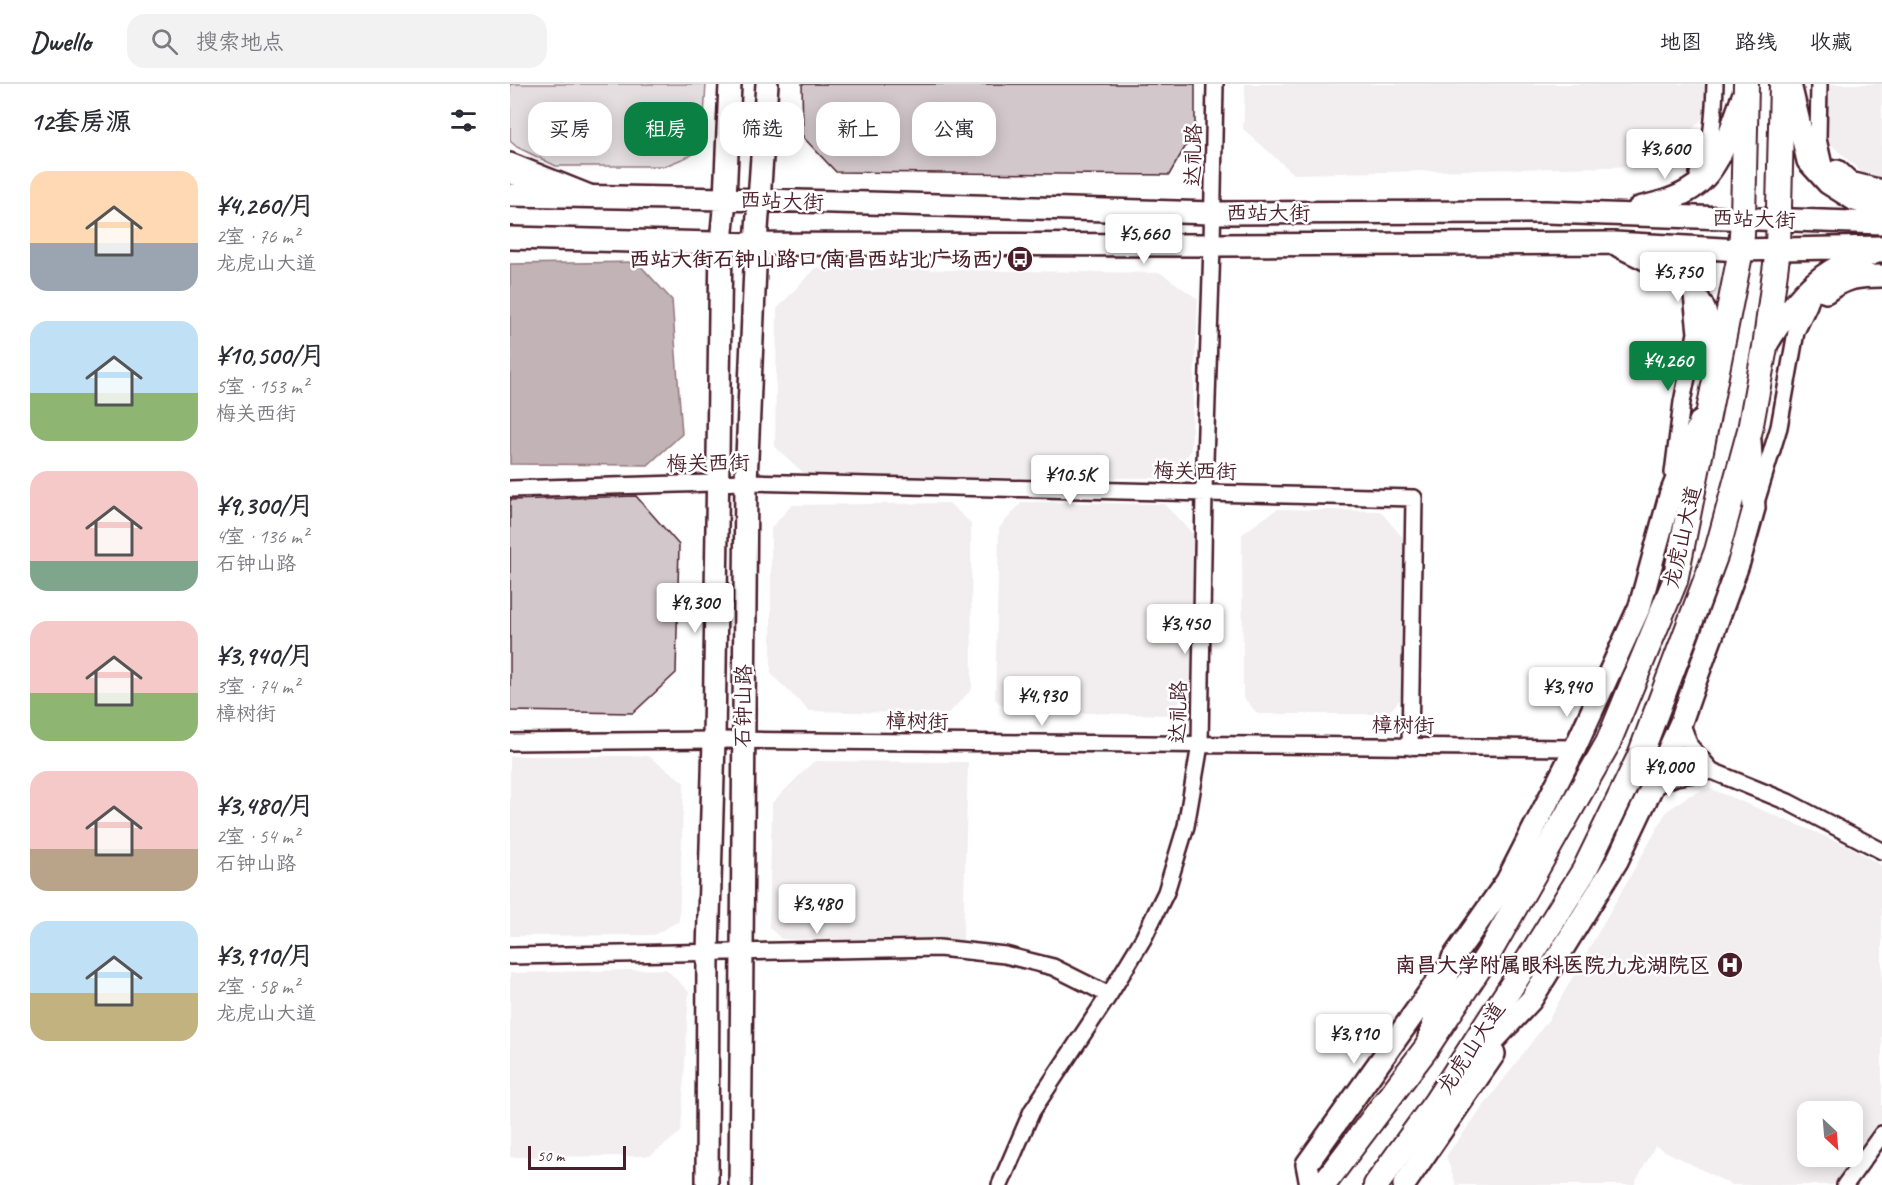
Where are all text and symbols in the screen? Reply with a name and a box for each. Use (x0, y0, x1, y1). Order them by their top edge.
search box (127, 14, 547, 68)
text: Dwello (30, 24, 91, 59)
icon: search (148, 25, 181, 58)
text: 搜索地点 (196, 28, 284, 56)
text: 地图 (1660, 29, 1702, 55)
text: 路线 (1735, 29, 1777, 55)
text: 收藏 (1810, 29, 1852, 55)
chip: 买房 (528, 102, 612, 156)
chip: 租房 (624, 102, 708, 156)
chip: 筛选 (720, 102, 804, 156)
chip: 新上 (816, 102, 900, 156)
chip: 公寓 (912, 102, 996, 156)
icon: filters (447, 104, 480, 137)
text: 12套房源 (30, 105, 131, 138)
street label: 达礼路 (1179, 123, 1207, 187)
pin: ¥3,600 (1616, 129, 1714, 180)
text: ¥3,600 (1640, 136, 1690, 161)
street label: 西站大街 (740, 187, 824, 215)
text: ¥4,260/月 (216, 189, 315, 222)
icon: home (78, 195, 150, 267)
street label: 西站大街 (1226, 200, 1310, 226)
street label: 西站大街 (1712, 205, 1796, 233)
pin: ¥5,660 (1095, 214, 1193, 265)
text: ¥5,660 (1119, 221, 1169, 246)
text: 2室 · 76 m² (216, 224, 299, 249)
bus stop icon: 西站大街石钟山路口(南昌西站北广场西) (1005, 244, 1035, 274)
place label: 西站大街石钟山路口(南昌西站北广场西) (629, 246, 1002, 272)
text: 龙虎山大道 (216, 251, 316, 276)
pin: ¥5,750 (1629, 252, 1727, 303)
text: ¥5,750 (1654, 259, 1702, 284)
text: ¥10,500/月 (216, 339, 326, 372)
pin: ¥4,260 (1619, 341, 1717, 392)
icon: home (78, 345, 150, 417)
text: ¥4,260 (1643, 348, 1693, 373)
text: 5室 · 153 m² (216, 374, 308, 399)
text: 梅关西街 (216, 401, 296, 426)
street label: 梅关西街 (666, 449, 750, 477)
pin: ¥10.5K (1021, 455, 1119, 506)
street label: 梅关西街 (1153, 457, 1237, 485)
text: ¥10.5K (1045, 462, 1095, 487)
street label: 龙虎山大道 (1658, 483, 1706, 591)
text: ¥9,300/月 (216, 489, 314, 522)
icon: home (78, 495, 150, 567)
text: 4室 · 136 m² (216, 524, 308, 549)
text: 石钟山路 (216, 551, 296, 576)
pin: ¥9,300 (646, 583, 744, 634)
text: ¥9,300 (671, 590, 719, 615)
pin: ¥3,450 (1136, 604, 1234, 655)
text: ¥3,450 (1161, 611, 1209, 636)
text: ¥3,940/月 (216, 639, 314, 672)
icon: home (78, 645, 150, 717)
street label: 石钟山路 (729, 664, 757, 748)
pin: ¥3,940 (1518, 667, 1616, 718)
text: 3室 · 74 m² (216, 674, 299, 699)
text: ¥3,940 (1543, 674, 1591, 699)
pin: ¥4,930 (993, 676, 1091, 727)
street label: 达礼路 (1164, 680, 1192, 744)
text: ¥4,930 (1018, 683, 1066, 708)
text: 樟树街 (216, 701, 276, 726)
street label: 樟树街 (885, 707, 949, 735)
street label: 樟树街 (1371, 711, 1435, 739)
pin: ¥9,000 (1620, 747, 1718, 798)
text: ¥9,000 (1645, 754, 1693, 779)
text: ¥3,480/月 (216, 789, 314, 822)
icon: home (78, 795, 150, 867)
text: 2室 · 54 m² (216, 824, 299, 849)
text: 石钟山路 (216, 851, 296, 876)
pin: ¥3,480 (768, 884, 866, 935)
text: ¥3,480 (793, 891, 841, 916)
text: ¥3,910/月 (216, 939, 314, 972)
icon: home (78, 945, 150, 1017)
hospital icon: 南昌大学附属眼科医院九龙湖院区 (1715, 950, 1745, 980)
place label: 南昌大学附属眼科医院九龙湖院区 (1395, 952, 1710, 978)
text: 2室 · 58 m² (216, 974, 299, 999)
street label: 龙虎山大道 (1432, 997, 1510, 1099)
text: 龙虎山大道 (216, 1001, 316, 1026)
pin: ¥3,910 (1305, 1014, 1403, 1065)
text: ¥3,910 (1330, 1021, 1378, 1046)
north arrow (1797, 1101, 1863, 1167)
map controls (1797, 1101, 1863, 1167)
scale bar (528, 1143, 626, 1170)
text: 50 m (537, 1146, 564, 1166)

